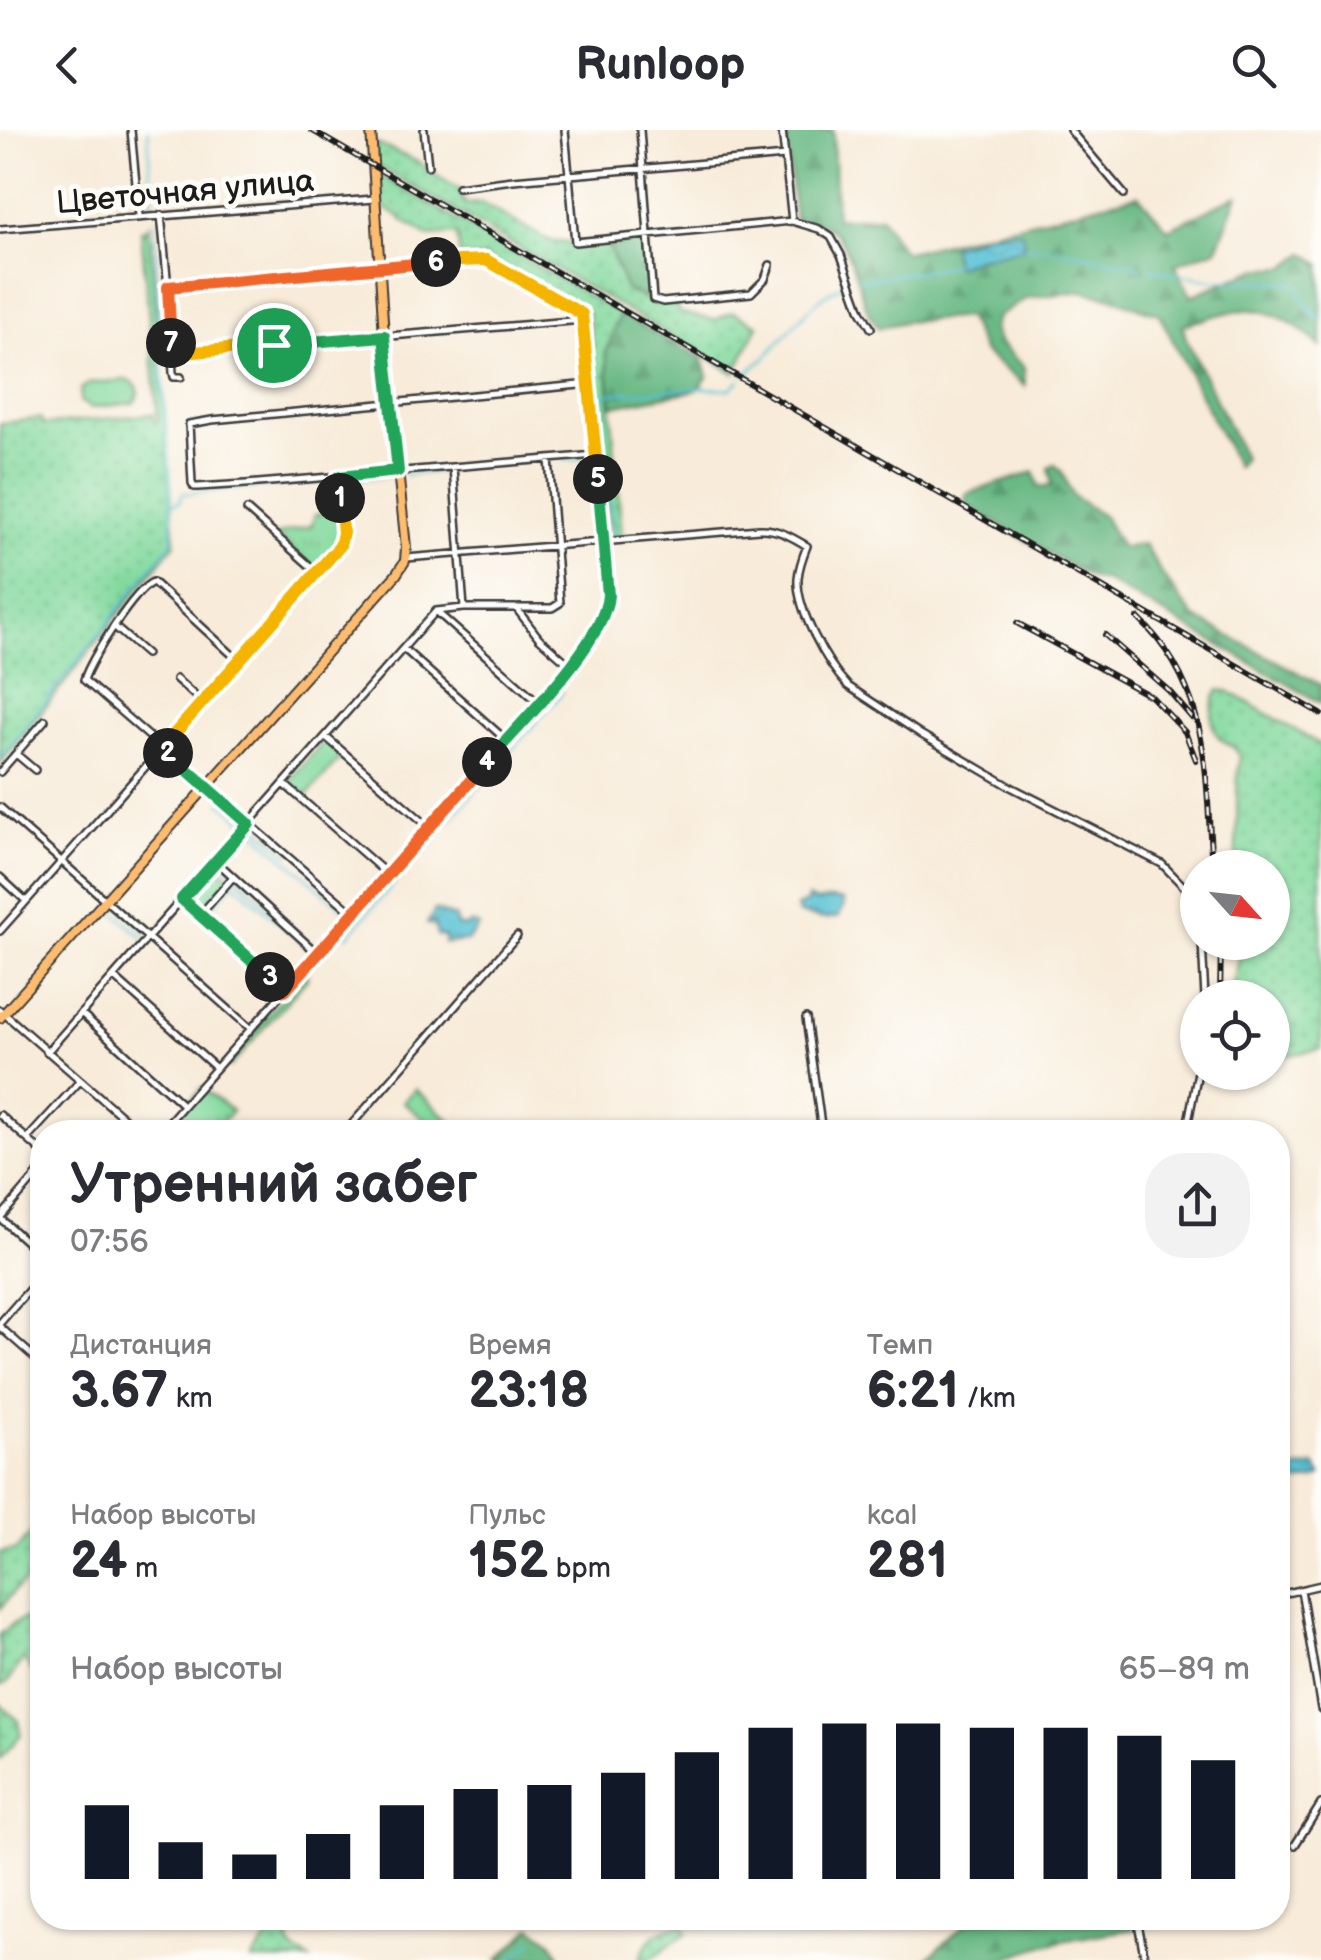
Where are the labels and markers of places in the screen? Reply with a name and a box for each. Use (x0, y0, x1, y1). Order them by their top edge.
pin: 6 (411, 237, 461, 287)
pin (232, 303, 317, 388)
pin: 7 (146, 318, 196, 368)
pin: 5 (573, 454, 623, 504)
pin: 1 (315, 473, 365, 523)
pin: 2 (143, 728, 193, 778)
pin: 4 (462, 737, 512, 787)
pin: 3 (245, 952, 295, 1002)

